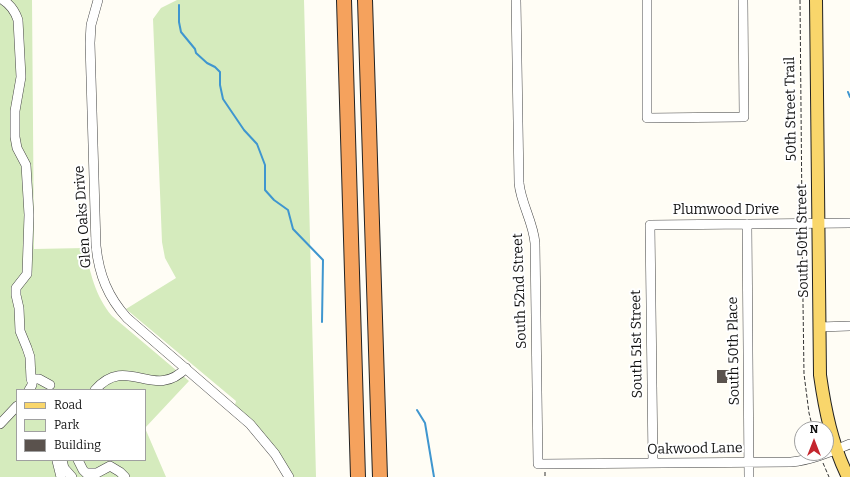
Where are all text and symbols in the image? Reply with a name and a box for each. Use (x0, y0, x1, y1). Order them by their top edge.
street label: 50th Street Trail (782, 57, 800, 161)
street label: Glen Oaks Drive (71, 165, 95, 269)
street label: South 50th Street (794, 184, 812, 298)
street label: Plumwood Drive (673, 202, 779, 218)
street label: South 52nd Street (510, 233, 530, 349)
street label: South 51st Street (628, 290, 646, 398)
street label: South 50th Place (725, 297, 743, 405)
legend (16, 389, 146, 461)
text: Road (54, 398, 82, 412)
text: Park (54, 418, 79, 432)
north arrow (794, 421, 834, 461)
text: N (810, 423, 818, 436)
text: Building (54, 438, 101, 452)
street label: Oakwood Lane (647, 440, 743, 458)

